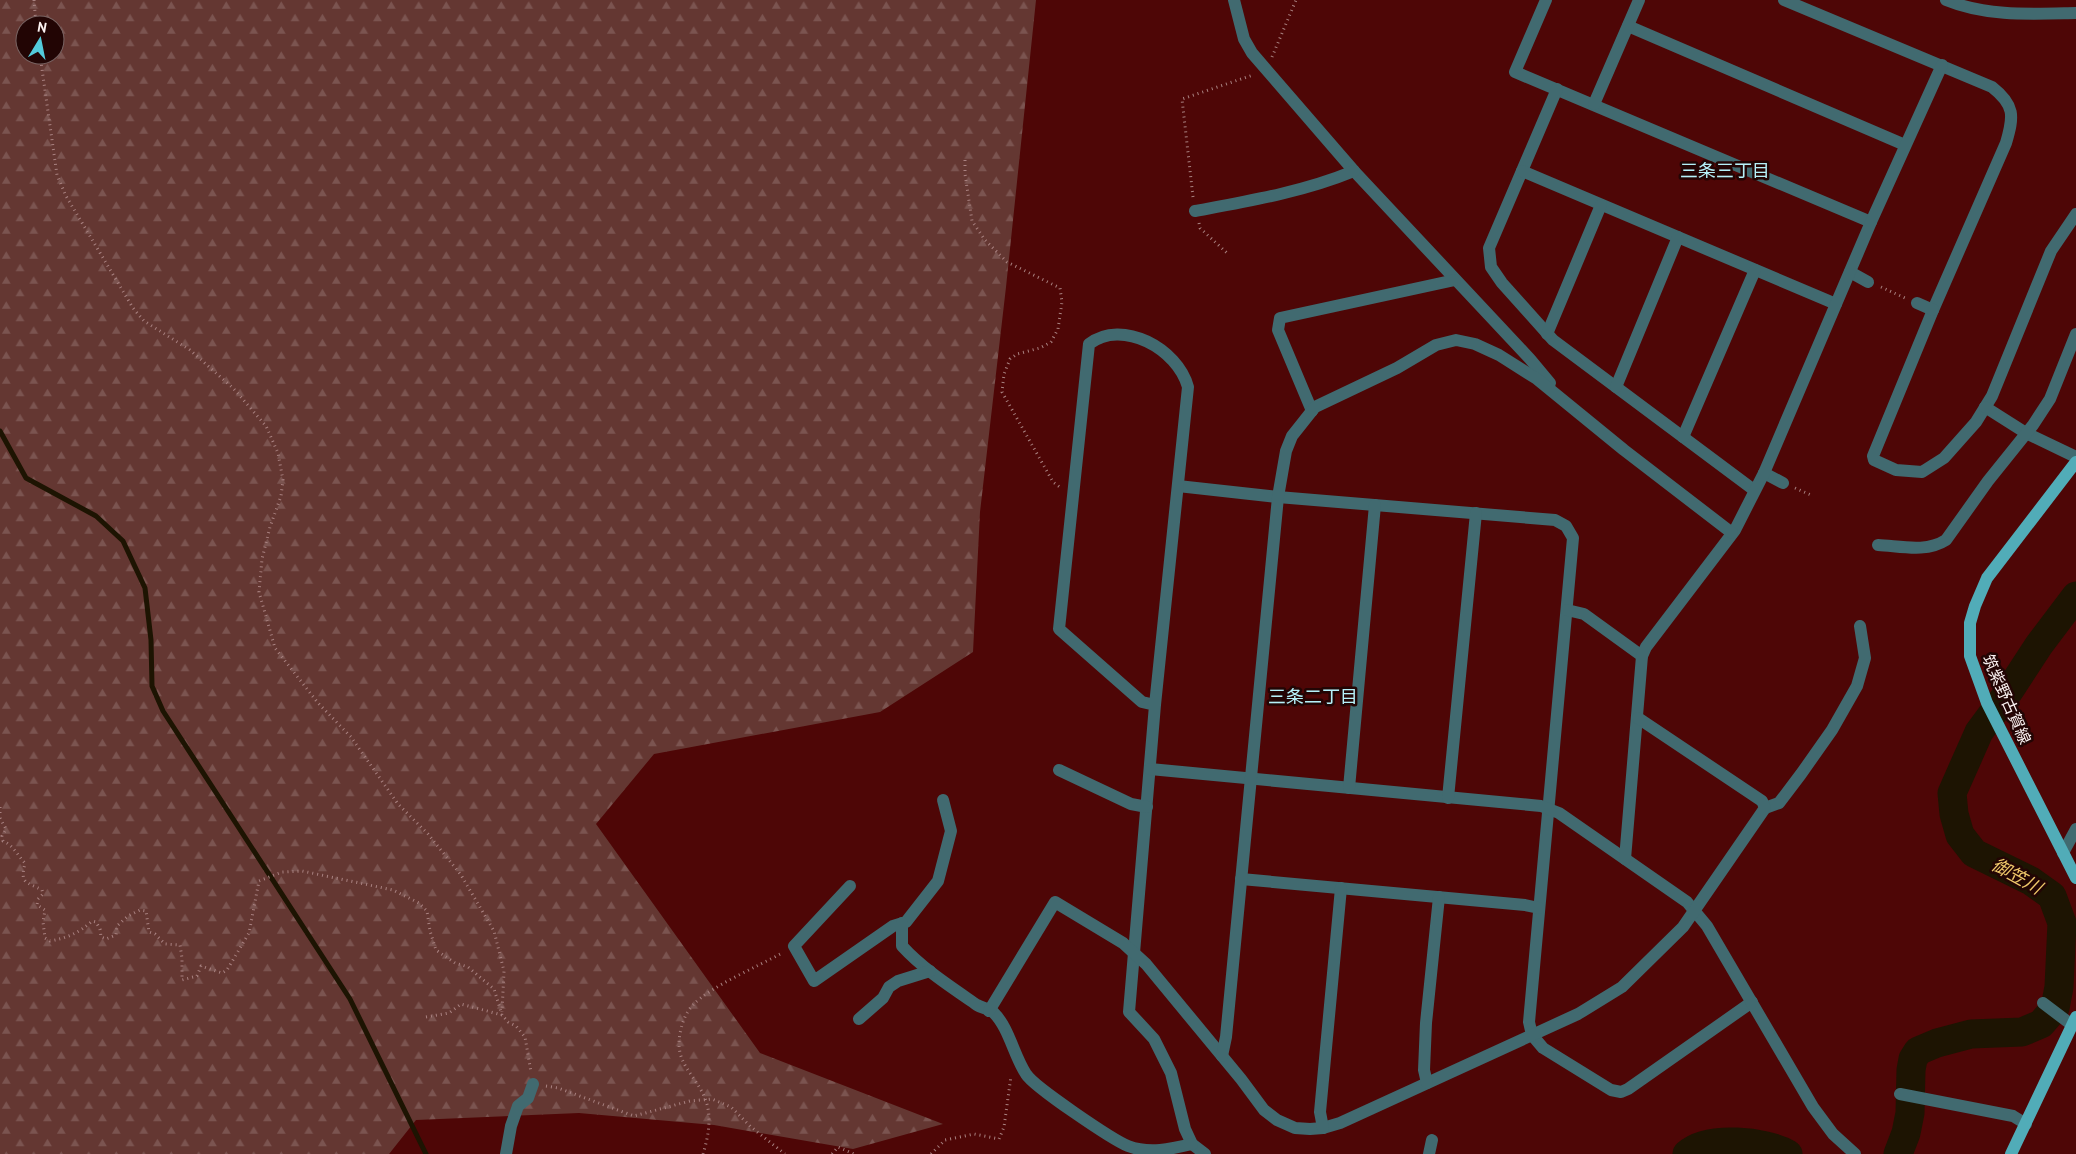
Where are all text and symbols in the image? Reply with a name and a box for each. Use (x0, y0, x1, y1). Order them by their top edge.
north arrow (15, 15, 65, 65)
text: N (36, 18, 48, 37)
district label: 三条三丁目 (1680, 159, 1770, 182)
street label: 筑紫野古賀線 (1978, 651, 2036, 747)
district label: 三条二丁目 (1268, 685, 1358, 708)
water label: 御笠川 (1988, 853, 2048, 900)

